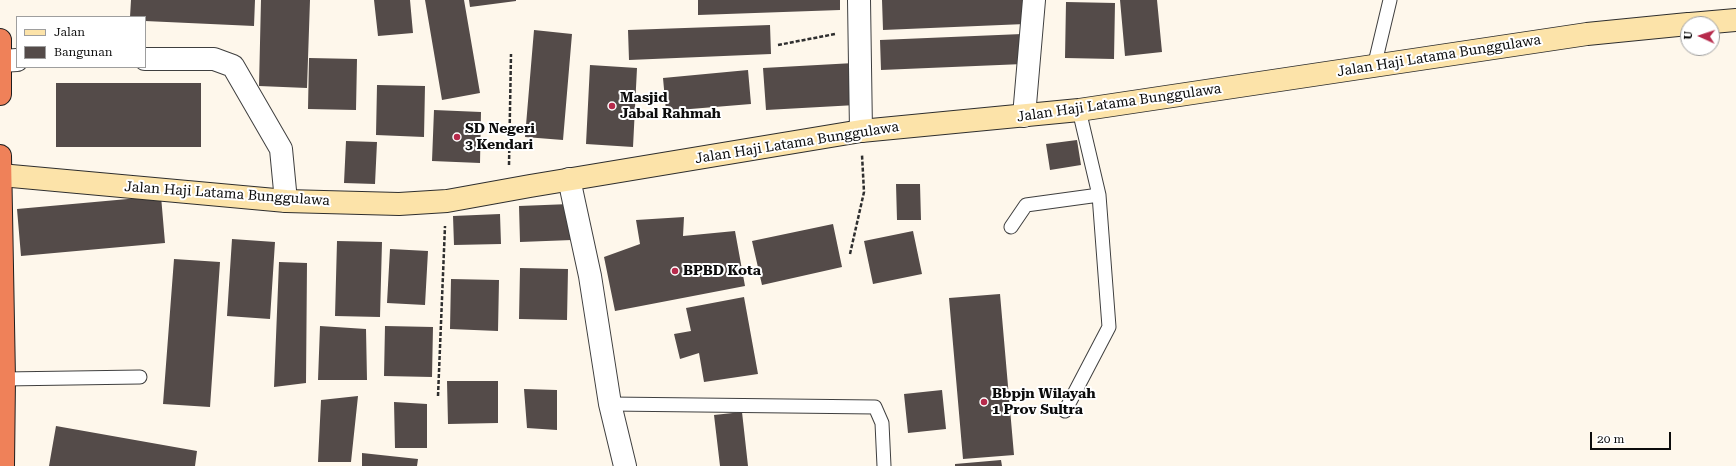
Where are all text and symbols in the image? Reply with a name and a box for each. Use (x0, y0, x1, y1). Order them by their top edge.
legend (16, 16, 146, 68)
north arrow (1680, 16, 1720, 56)
text: Jalan (54, 25, 85, 39)
text: U (1682, 31, 1695, 40)
street label: Jalan Haji Latama Bunggulawa (1336, 32, 1542, 80)
text: Bangunan (54, 45, 113, 59)
street label: Jalan Haji Latama Bunggulawa (1016, 80, 1222, 126)
place label: Masjid Jabal Rahmah (620, 90, 721, 122)
marker: Masjid Jabal Rahmah (607, 101, 617, 111)
street label: Jalan Haji Latama Bunggulawa (694, 119, 900, 167)
place label: SD Negeri 3 Kendari (465, 121, 535, 154)
marker: SD Negeri 3 Kendari (452, 132, 462, 142)
street label: Jalan Haji Latama Bunggulawa (124, 178, 330, 210)
place label: BPBD Kota (683, 263, 761, 279)
marker: BPBD Kota (670, 266, 680, 276)
place label: Bbpjn Wilayah 1 Prov Sultra (992, 386, 1096, 418)
marker: Bbpjn Wilayah 1 Prov Sultra (979, 397, 989, 407)
scale bar (1592, 424, 1673, 450)
text: 20 m (1597, 432, 1624, 446)

